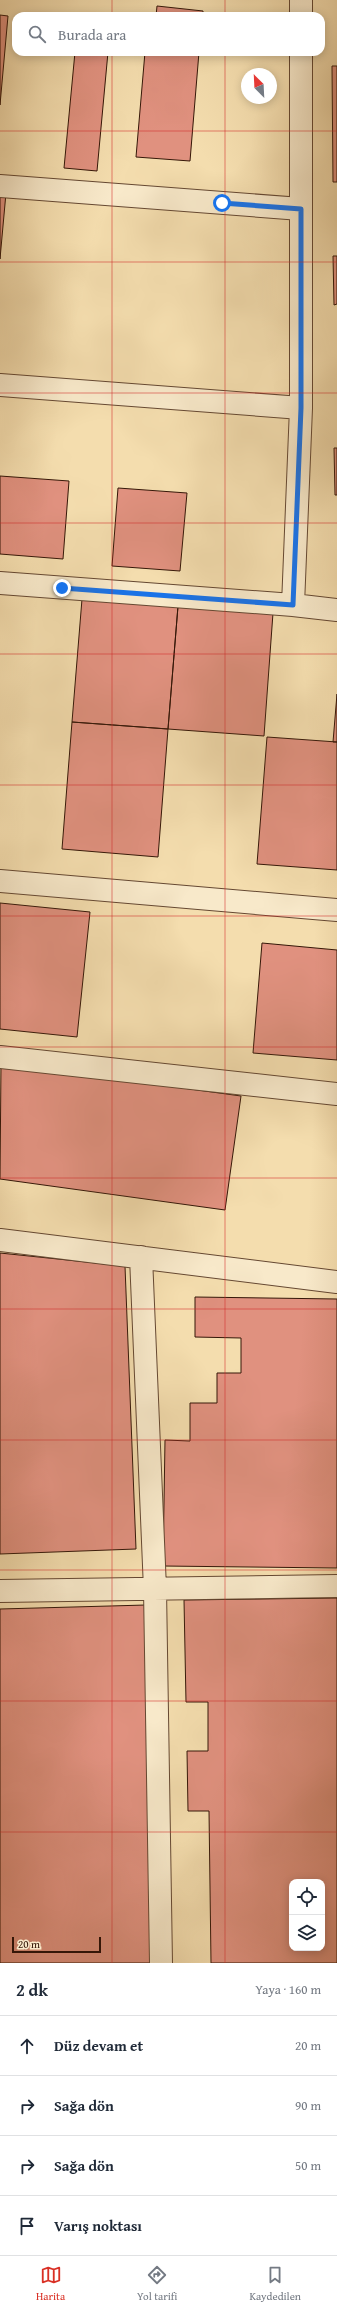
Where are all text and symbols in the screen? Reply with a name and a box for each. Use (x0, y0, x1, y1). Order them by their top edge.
search box (12, 12, 325, 56)
icon: search (26, 23, 48, 45)
text: Burada ara (58, 24, 126, 45)
north arrow (241, 68, 277, 104)
route start (213, 194, 231, 212)
route end (53, 579, 71, 597)
map controls (289, 1879, 325, 1951)
button: locate (289, 1879, 325, 1915)
button: layers (289, 1915, 325, 1951)
scale bar (12, 1935, 101, 1954)
text: 20 m (18, 1936, 40, 1952)
text: 2 dk (16, 1977, 48, 2002)
text: Yaya · 160 m (255, 1980, 321, 1999)
icon: ahead (16, 2035, 38, 2057)
text: Düz devam et (54, 2035, 143, 2056)
text: 20 m (295, 2036, 321, 2055)
icon: right (16, 2095, 38, 2117)
text: Sağa dön (54, 2095, 114, 2116)
text: 90 m (295, 2096, 321, 2115)
icon: right (16, 2155, 38, 2177)
text: Sağa dön (54, 2155, 114, 2176)
text: 50 m (295, 2156, 321, 2175)
icon: arrive (16, 2215, 38, 2237)
text: Varış noktası (54, 2215, 142, 2236)
tab: Harita (36, 2264, 65, 2304)
tab: Yol tarifi (137, 2264, 177, 2304)
tab: Kaydedilen (249, 2264, 301, 2304)

